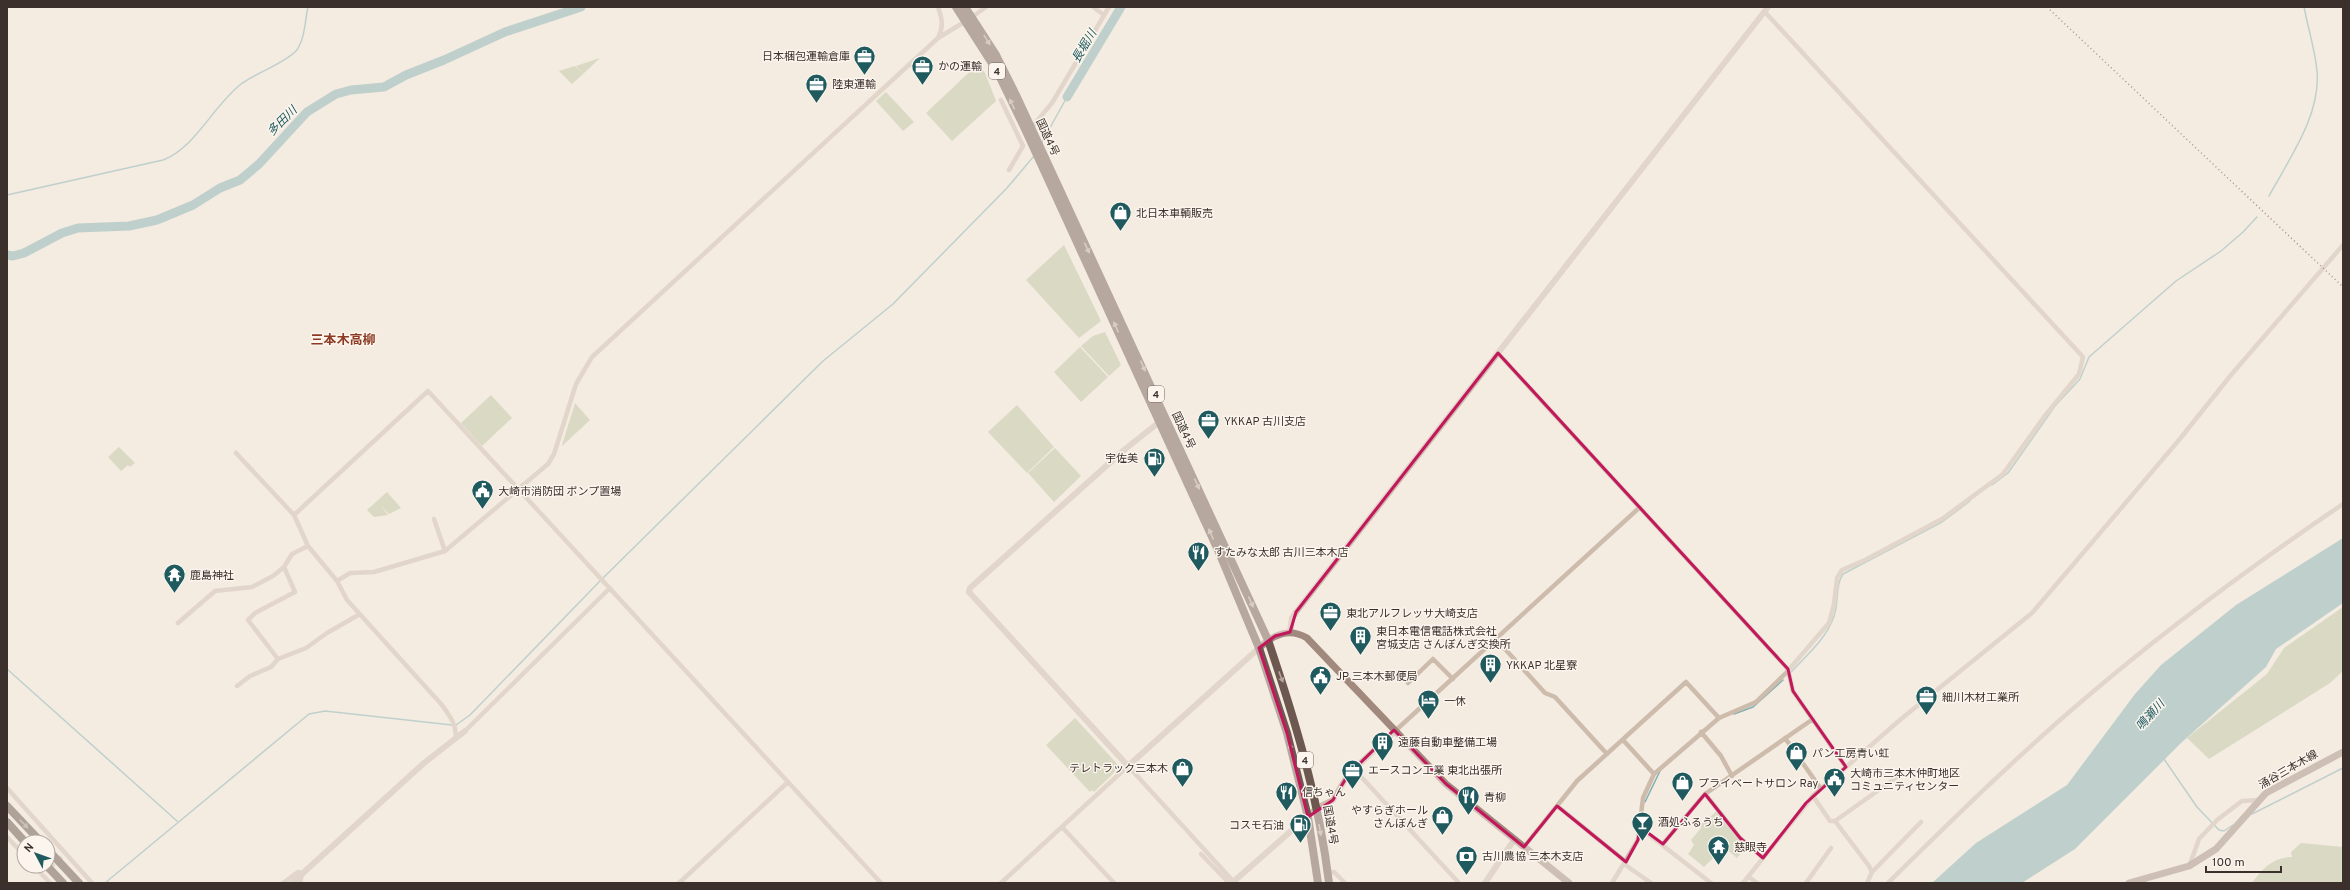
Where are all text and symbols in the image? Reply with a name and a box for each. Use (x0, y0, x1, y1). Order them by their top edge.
water label: 長堀川 (1069, 25, 1102, 66)
one-way arrow (983, 34, 990, 46)
office icon: 日本梱包運輸倉庫 (852, 43, 878, 76)
place label: 日本梱包運輸倉庫 (762, 50, 850, 64)
office icon: かの運輸 (910, 53, 936, 86)
place label: かの運輸 (938, 60, 982, 74)
road number: 4 (989, 63, 1005, 79)
office icon: 陸東運輸 (803, 71, 829, 104)
place label: 陸東運輸 (832, 78, 876, 92)
one-way arrow (1009, 98, 1015, 109)
water label: 多田川 (264, 102, 303, 140)
street label: 国道4号 (1032, 116, 1062, 158)
shop icon: 北日本車輌販売 (1108, 200, 1134, 233)
place label: 北日本車輌販売 (1136, 207, 1213, 221)
one-way arrow (1084, 242, 1091, 254)
one-way arrow (1113, 321, 1119, 333)
district label: 三本木高柳 (310, 332, 376, 349)
one-way arrow (1139, 360, 1146, 372)
road number: 4 (1148, 386, 1164, 402)
office icon: YKKAP 古川支店 (1196, 408, 1222, 441)
street label: 国道4号 (1168, 409, 1198, 451)
place label: YKKAP 古川支店 (1224, 415, 1306, 429)
fuel station icon: 宇佐美 (1141, 445, 1167, 478)
place label: 宇佐美 (1105, 452, 1138, 466)
public building icon: 大崎市消防団 ポンプ置場 (470, 478, 496, 511)
one-way arrow (1194, 478, 1200, 489)
place label: 大崎市消防団 ポンプ置場 (498, 485, 621, 499)
one-way arrow (1208, 529, 1214, 540)
restaurant icon: すたみな太郎 古川三本木店 (1185, 539, 1211, 572)
place label: すたみな太郎 古川三本木店 (1214, 546, 1349, 560)
temple icon: 鹿島神社 (161, 562, 187, 595)
place label: 鹿島神社 (190, 569, 234, 583)
one-way arrow (1248, 597, 1254, 608)
office icon: 東北アルフレッサ大崎支店 (1318, 600, 1344, 633)
place label: 東北アルフレッサ大崎支店 (1346, 607, 1478, 621)
building icon: 東日本電信電話株式会社 宮城支店 さんぼんぎ交換所 (1348, 624, 1374, 657)
place label: 東日本電信電話株式会社 宮城支店 さんぼんぎ交換所 (1376, 625, 1512, 652)
building icon: YKKAP 北星寮 (1477, 652, 1503, 685)
place label: YKKAP 北星寮 (1506, 659, 1577, 673)
public building icon: JP 三本木郵便局 (1307, 663, 1333, 696)
place label: JP 三本木郵便局 (1336, 670, 1418, 684)
one-way arrow (1278, 671, 1284, 683)
office icon: 細川木材工業所 (1913, 684, 1939, 717)
hotel icon: 一休 (1415, 688, 1441, 721)
place label: 細川木材工業所 (1942, 691, 2020, 705)
place label: 一休 (1444, 695, 1466, 709)
water label: 鳴瀬川 (2133, 695, 2170, 734)
building icon: 遠藤自動車整備工場 (1369, 729, 1395, 762)
place label: 遠藤自動車整備工場 (1398, 736, 1497, 750)
shop icon: パン工房青い虹 (1784, 740, 1810, 773)
one-way arrow (1287, 743, 1293, 755)
place label: パン工房青い虹 (1812, 747, 1890, 761)
street label: 涌谷三本木線 (2256, 747, 2321, 792)
road number: 4 (1297, 752, 1313, 768)
shop icon: テレトラック三本木 (1170, 755, 1196, 788)
office icon: エースコン工業 東北出張所 (1340, 757, 1366, 790)
place label: テレトラック三本木 (1069, 762, 1168, 776)
place label: エースコン工業 東北出張所 (1368, 764, 1503, 778)
public building icon: 大崎市三本木仲町地区 コミュニティセンター (1822, 766, 1848, 799)
place label: 大崎市三本木仲町地区 コミュニティセンター (1850, 767, 1960, 794)
shop icon: プライベートサロン Ray (1669, 770, 1695, 803)
place label: プライベートサロン Ray (1698, 777, 1819, 791)
restaurant icon: 信ちゃん (1273, 779, 1299, 812)
restaurant icon: 青柳 (1456, 784, 1482, 817)
place label: 信ちゃん (1302, 786, 1346, 800)
place label: 青柳 (1484, 791, 1506, 805)
shop icon: やすらぎホール さんぼんぎ (1430, 803, 1456, 836)
street label: 国道4号 (1320, 804, 1340, 846)
place label: やすらぎホール さんぼんぎ (1351, 804, 1428, 831)
bar icon: 酒処ふるうち (1630, 809, 1656, 842)
fuel station icon: コスモ石油 (1287, 812, 1313, 845)
place label: 酒処ふるうち (1658, 816, 1724, 830)
one-way arrow (19, 819, 29, 829)
place label: コスモ石油 (1229, 819, 1284, 833)
one-way arrow (1318, 823, 1324, 836)
north arrow (16, 834, 56, 874)
temple icon: 慈眼寺 (1705, 834, 1731, 867)
text: N (21, 841, 37, 856)
place label: 慈眼寺 (1734, 841, 1767, 855)
bank icon: 古川農協 三本木支店 (1453, 843, 1479, 876)
scale bar (2206, 848, 2281, 874)
place label: 古川農協 三本木支店 (1482, 850, 1584, 864)
text: 100 m (2212, 855, 2245, 871)

